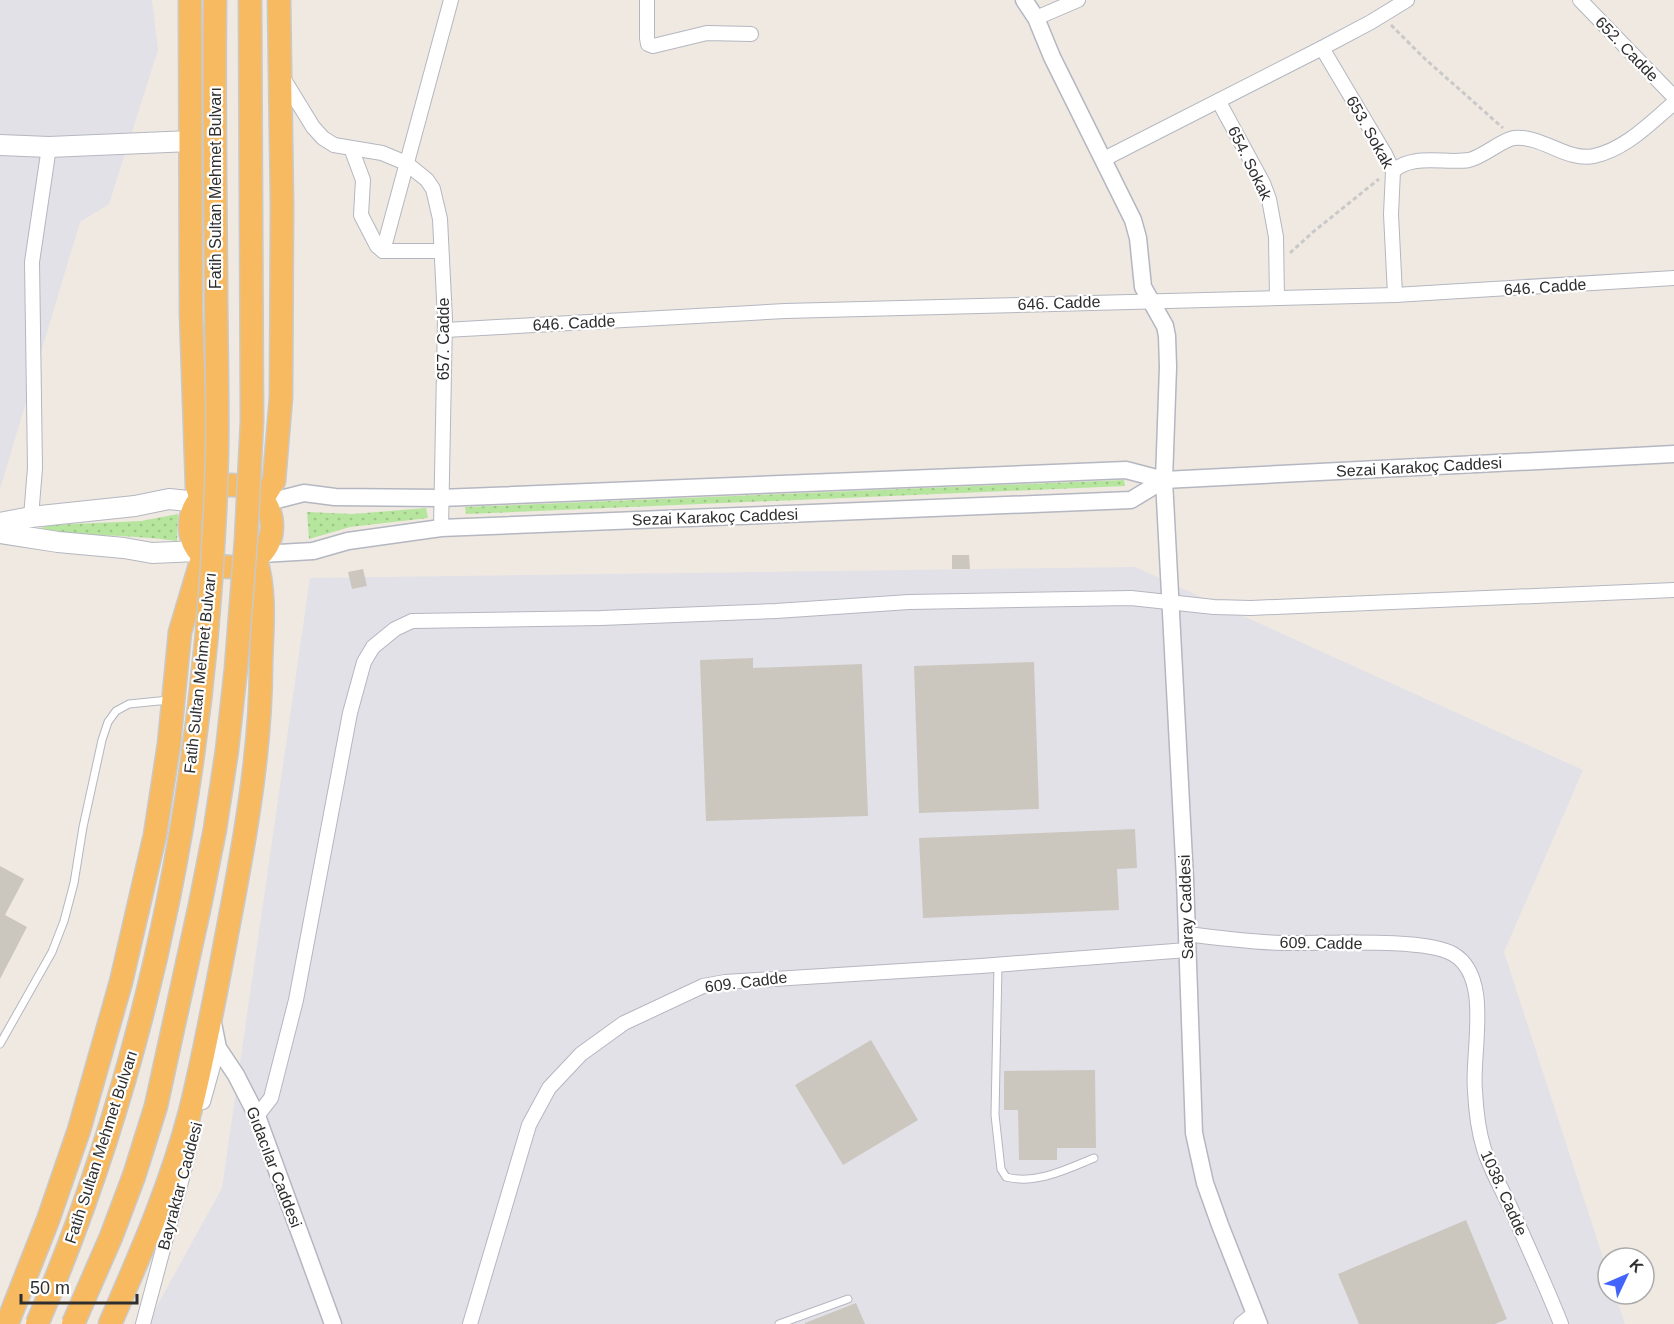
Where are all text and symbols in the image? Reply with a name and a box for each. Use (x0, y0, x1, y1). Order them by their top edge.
street label: 652. Cadde (1592, 13, 1662, 85)
street label: Fatih Sultan Mehmet Bulvarı (207, 87, 224, 289)
street label: 653. Sokak (1343, 93, 1397, 172)
street label: 654. Sokak (1225, 123, 1276, 204)
street label: 646. Cadde (1503, 276, 1587, 298)
street label: 646. Cadde (1017, 293, 1101, 313)
street label: 657. Cadde (435, 298, 452, 380)
street label: 646. Cadde (532, 312, 616, 334)
street label: Sezai Karakoç Caddesi (1336, 454, 1502, 480)
street label: Sezai Karakoç Caddesi (632, 506, 798, 528)
street label: Fatih Sultan Mehmet Bulvarı (181, 572, 219, 774)
street label: Saray Caddesi (1176, 854, 1196, 960)
street label: 609. Cadde (1279, 934, 1363, 952)
street label: 609. Cadde (704, 969, 788, 995)
street label: Fatih Sultan Mehmet Bulvarı (62, 1048, 140, 1246)
street label: Gıdacılar Caddesi (243, 1104, 305, 1230)
street label: Bayraktar Caddesi (155, 1120, 205, 1252)
street label: 1038. Cadde (1478, 1148, 1530, 1238)
north arrow (1596, 1246, 1656, 1306)
text: K (1626, 1256, 1647, 1276)
scale bar (21, 1267, 136, 1305)
text: 50 m (30, 1278, 70, 1298)

